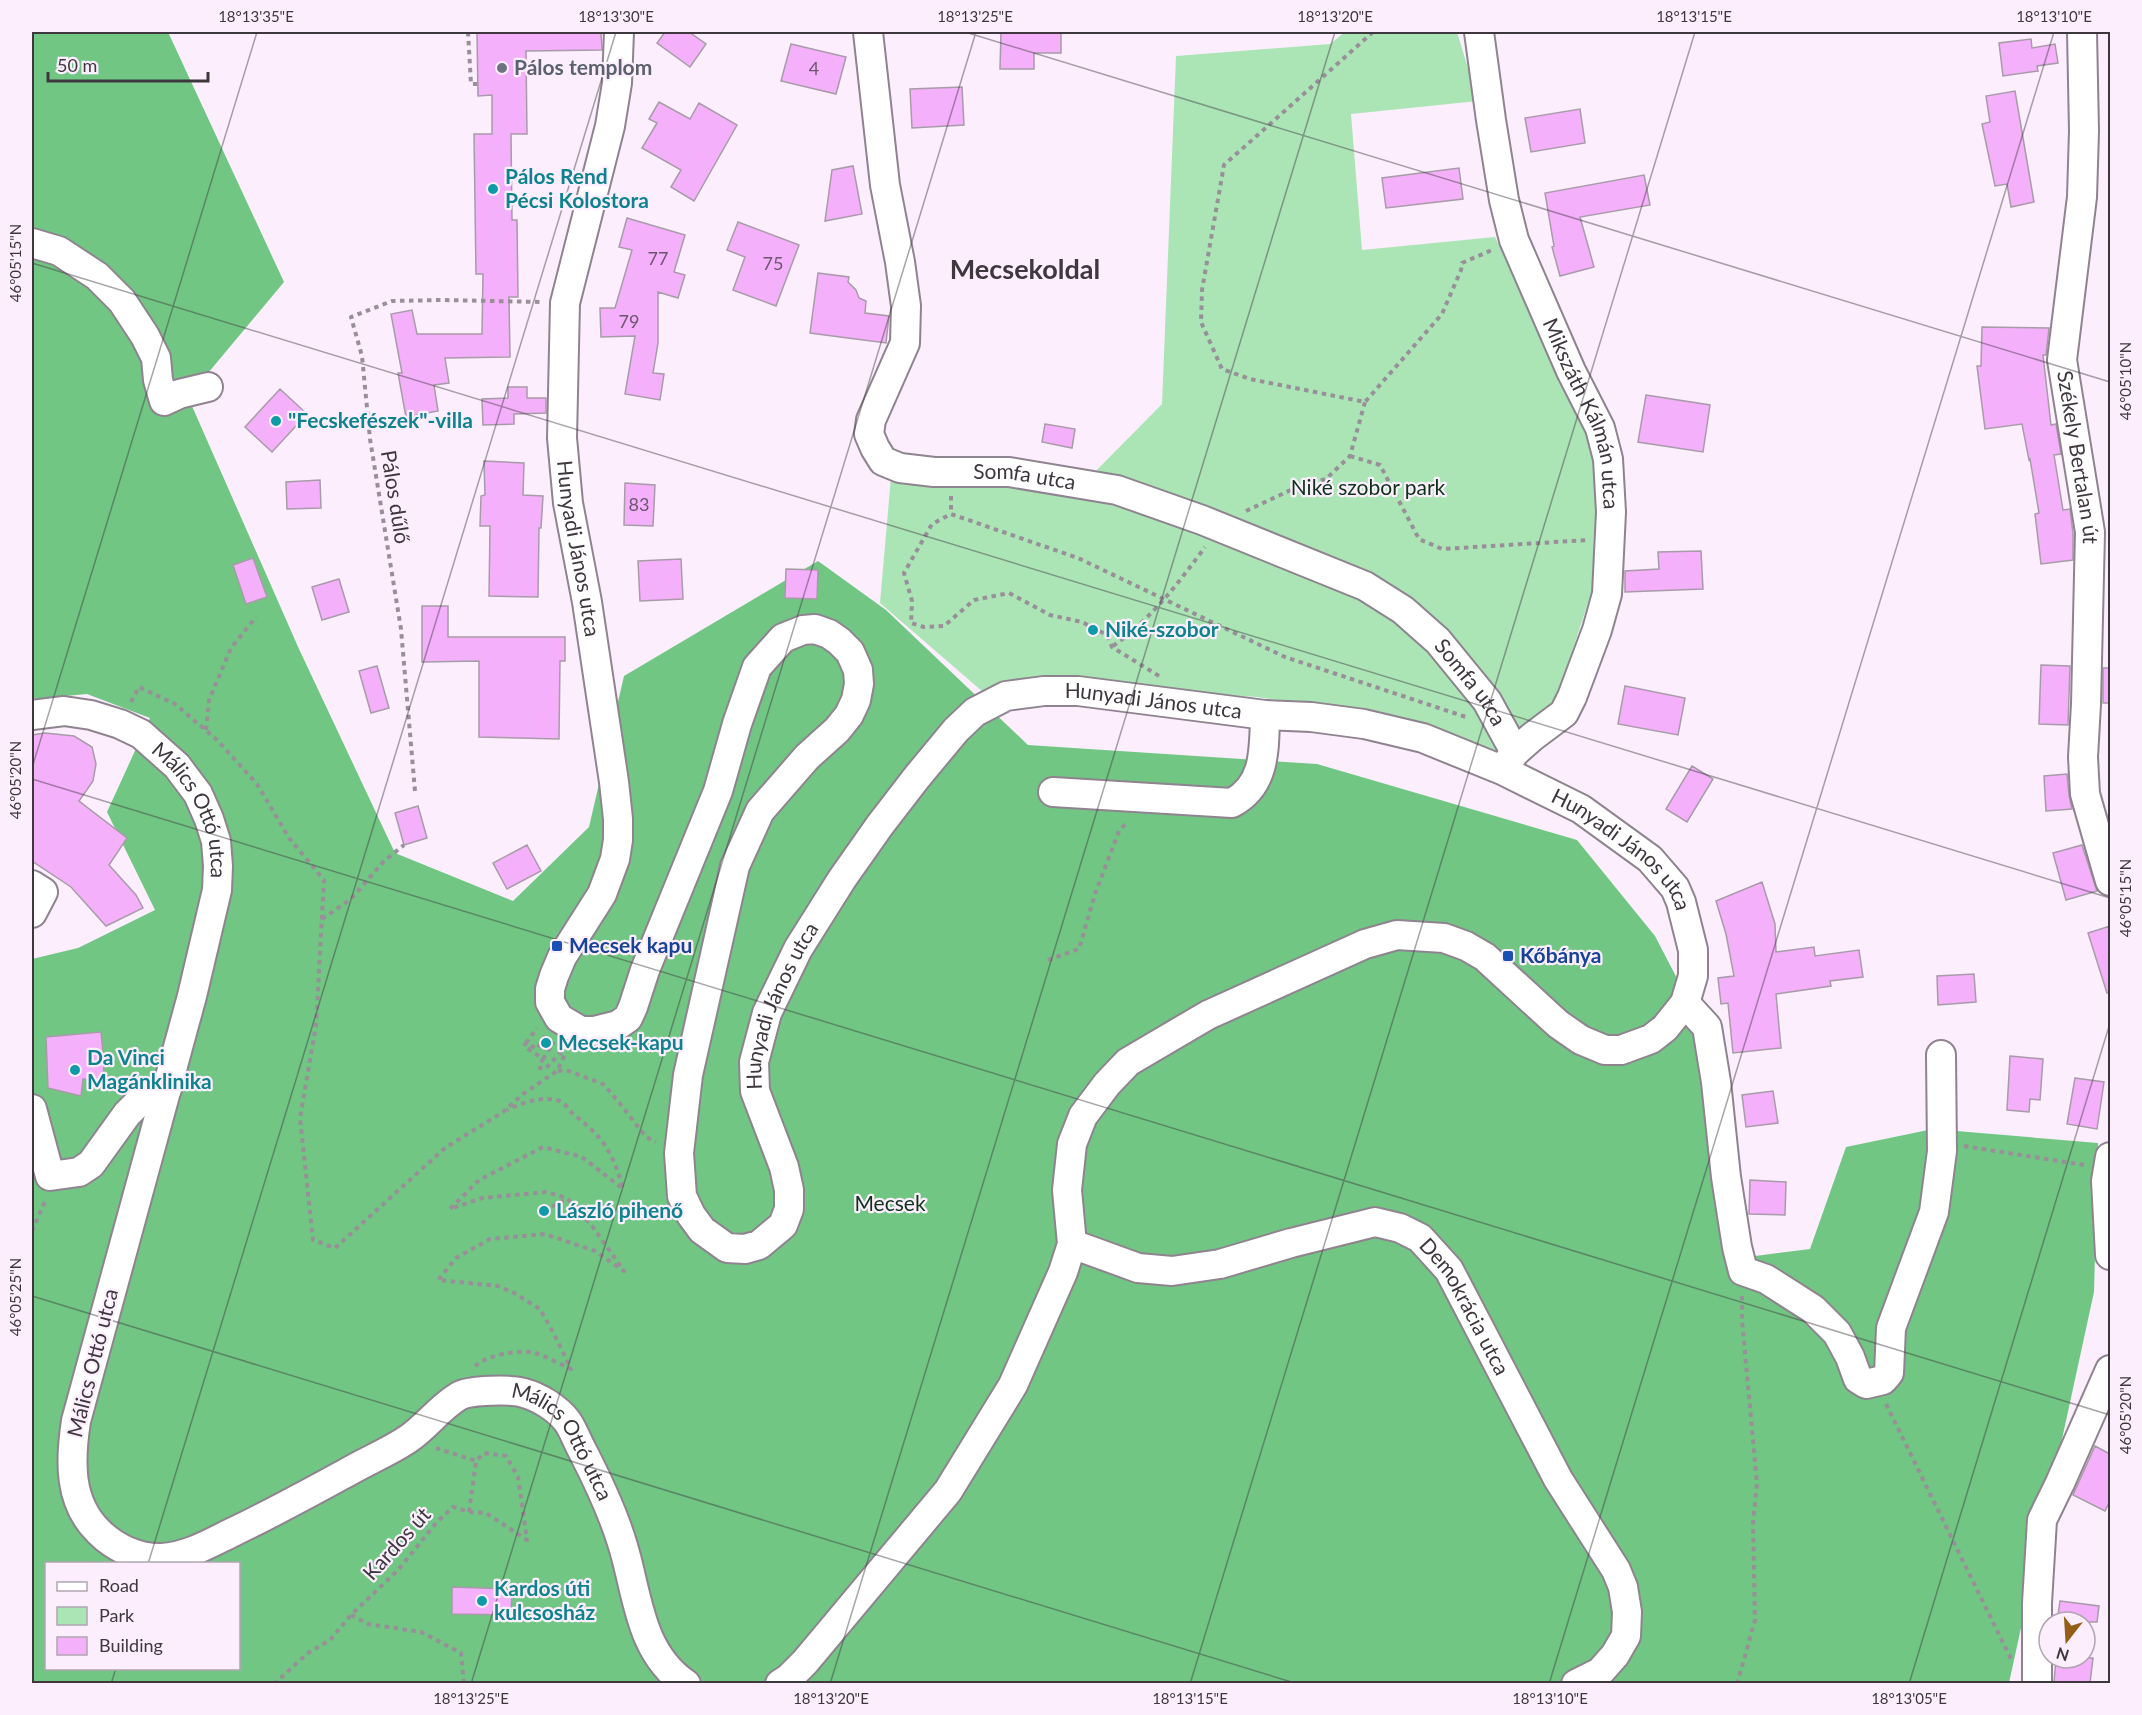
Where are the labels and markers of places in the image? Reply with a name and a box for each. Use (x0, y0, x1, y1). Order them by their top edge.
place label: Pálos templom (514, 54, 652, 79)
marker: Pálos templom (495, 61, 509, 75)
place label: Pálos Rend Pécsi Kolostora (505, 163, 649, 212)
marker: Pálos Rend Pécsi Kolostora (486, 182, 500, 196)
place label: "Fecskefészek"-villa (288, 407, 473, 432)
marker: "Fecskefészek"-villa (269, 414, 283, 428)
place label: Niké-szobor (1105, 616, 1219, 641)
marker: Niké-szobor (1086, 623, 1100, 637)
place label: Mecsek kapu (569, 932, 692, 957)
marker: Mecsek kapu (550, 939, 564, 953)
place label: Kőbánya (1520, 942, 1601, 967)
marker: Kőbánya (1501, 949, 1515, 963)
place label: Mecsek-kapu (558, 1029, 684, 1054)
marker: Mecsek-kapu (539, 1036, 553, 1050)
place label: Da Vinci Magánklinika (87, 1044, 212, 1093)
marker: Da Vinci Magánklinika (68, 1063, 82, 1077)
place label: László pihenő (556, 1197, 683, 1222)
marker: László pihenő (537, 1204, 551, 1218)
place label: Kardos úti kulcsosház (494, 1575, 595, 1624)
marker: Kardos úti kulcsosház (475, 1594, 489, 1608)

